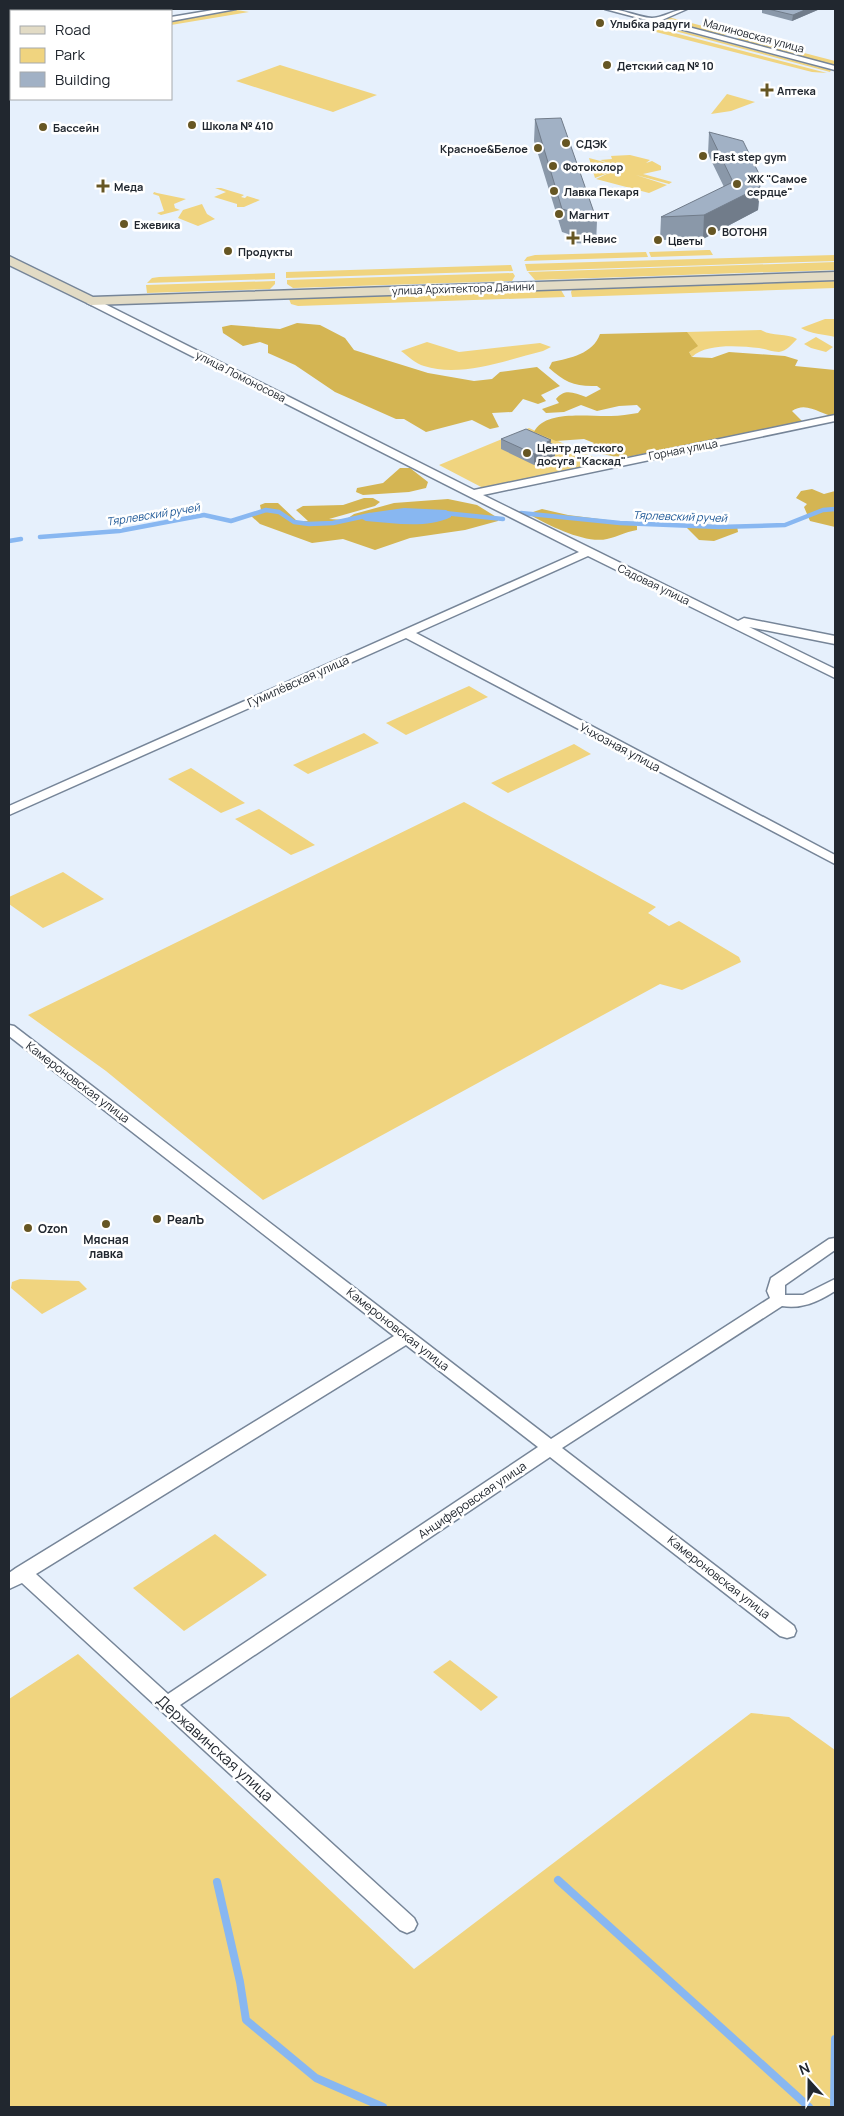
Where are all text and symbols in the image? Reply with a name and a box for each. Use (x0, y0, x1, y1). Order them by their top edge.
legend (10, 10, 172, 100)
street label: Малиновская улица (702, 14, 806, 56)
place label: Улыбка радуги (610, 16, 690, 31)
marker: Улыбка радуги (594, 17, 606, 29)
text: Road (55, 19, 91, 40)
text: Park (55, 44, 85, 65)
place label: Детский сад № 10 (617, 58, 714, 73)
marker: Детский сад № 10 (601, 59, 613, 71)
text: Building (55, 69, 110, 90)
place label: Аптека (777, 83, 816, 98)
marker: Аптека (761, 84, 773, 96)
place label: Школа № 410 (202, 118, 274, 133)
marker: Школа № 410 (186, 119, 198, 131)
place label: Бассейн (53, 120, 99, 135)
marker: Бассейн (37, 121, 49, 133)
place label: СДЭК (576, 136, 608, 151)
marker: СДЭК (560, 137, 572, 149)
place label: Красное&Белое (440, 141, 528, 156)
marker: Красное&Белое (532, 142, 544, 154)
place label: Fast step gym (713, 149, 787, 164)
marker: Fast step gym (697, 150, 709, 162)
place label: Фотоколор (563, 159, 623, 174)
marker: Фотоколор (547, 160, 559, 172)
place label: ЖК "Самое сердце" (747, 171, 808, 199)
marker: ЖК "Самое сердце" (731, 178, 743, 190)
marker: Меда (96, 179, 110, 193)
place label: Меда (114, 179, 143, 194)
place label: Лавка Пекаря (564, 184, 639, 199)
marker: Лавка Пекаря (548, 185, 560, 197)
place label: Магнит (569, 207, 610, 222)
marker: Магнит (553, 208, 565, 220)
place label: Ежевика (134, 217, 180, 232)
marker: Ежевика (118, 218, 130, 230)
place label: ВОТОНЯ (722, 224, 767, 239)
marker: ВОТОНЯ (706, 225, 718, 237)
place label: Невис (583, 231, 617, 246)
marker: Невис (567, 232, 579, 244)
place label: Цветы (668, 233, 703, 248)
marker: Цветы (652, 234, 664, 246)
place label: Продукты (238, 244, 293, 259)
marker: Продукты (222, 245, 234, 257)
street label: улица Архитектора Данини (391, 278, 535, 298)
street label: улица Ломоносова (193, 347, 289, 405)
street label: Горная улица (647, 435, 719, 463)
place label: Центр детского досуга "Каскад" (537, 440, 626, 468)
marker: Центр детского досуга "Каскад" (521, 447, 533, 459)
water label: Тярлевский ручей (105, 499, 201, 529)
water label: Тярлевский ручей (633, 507, 728, 525)
street label: Садовая улица (615, 560, 693, 608)
street label: Гумилёвская улица (245, 651, 351, 711)
street label: Учхозная улица (576, 718, 664, 776)
street label: Камероновская улица (23, 1037, 133, 1127)
place label: РеалЪ (167, 1211, 204, 1228)
marker: РеалЪ (151, 1213, 163, 1225)
marker: Мясная лавка (100, 1218, 112, 1230)
place label: Ozon (38, 1220, 68, 1237)
marker: Ozon (22, 1222, 34, 1234)
place label: Мясная лавка (83, 1231, 129, 1262)
street label: Камероновская улица (343, 1283, 453, 1375)
street label: Анциферовская улица (414, 1457, 530, 1543)
street label: Камероновская улица (664, 1531, 774, 1623)
street label: Державинская улица (152, 1690, 278, 1806)
north arrow (784, 2056, 834, 2106)
text: N (796, 2058, 812, 2079)

